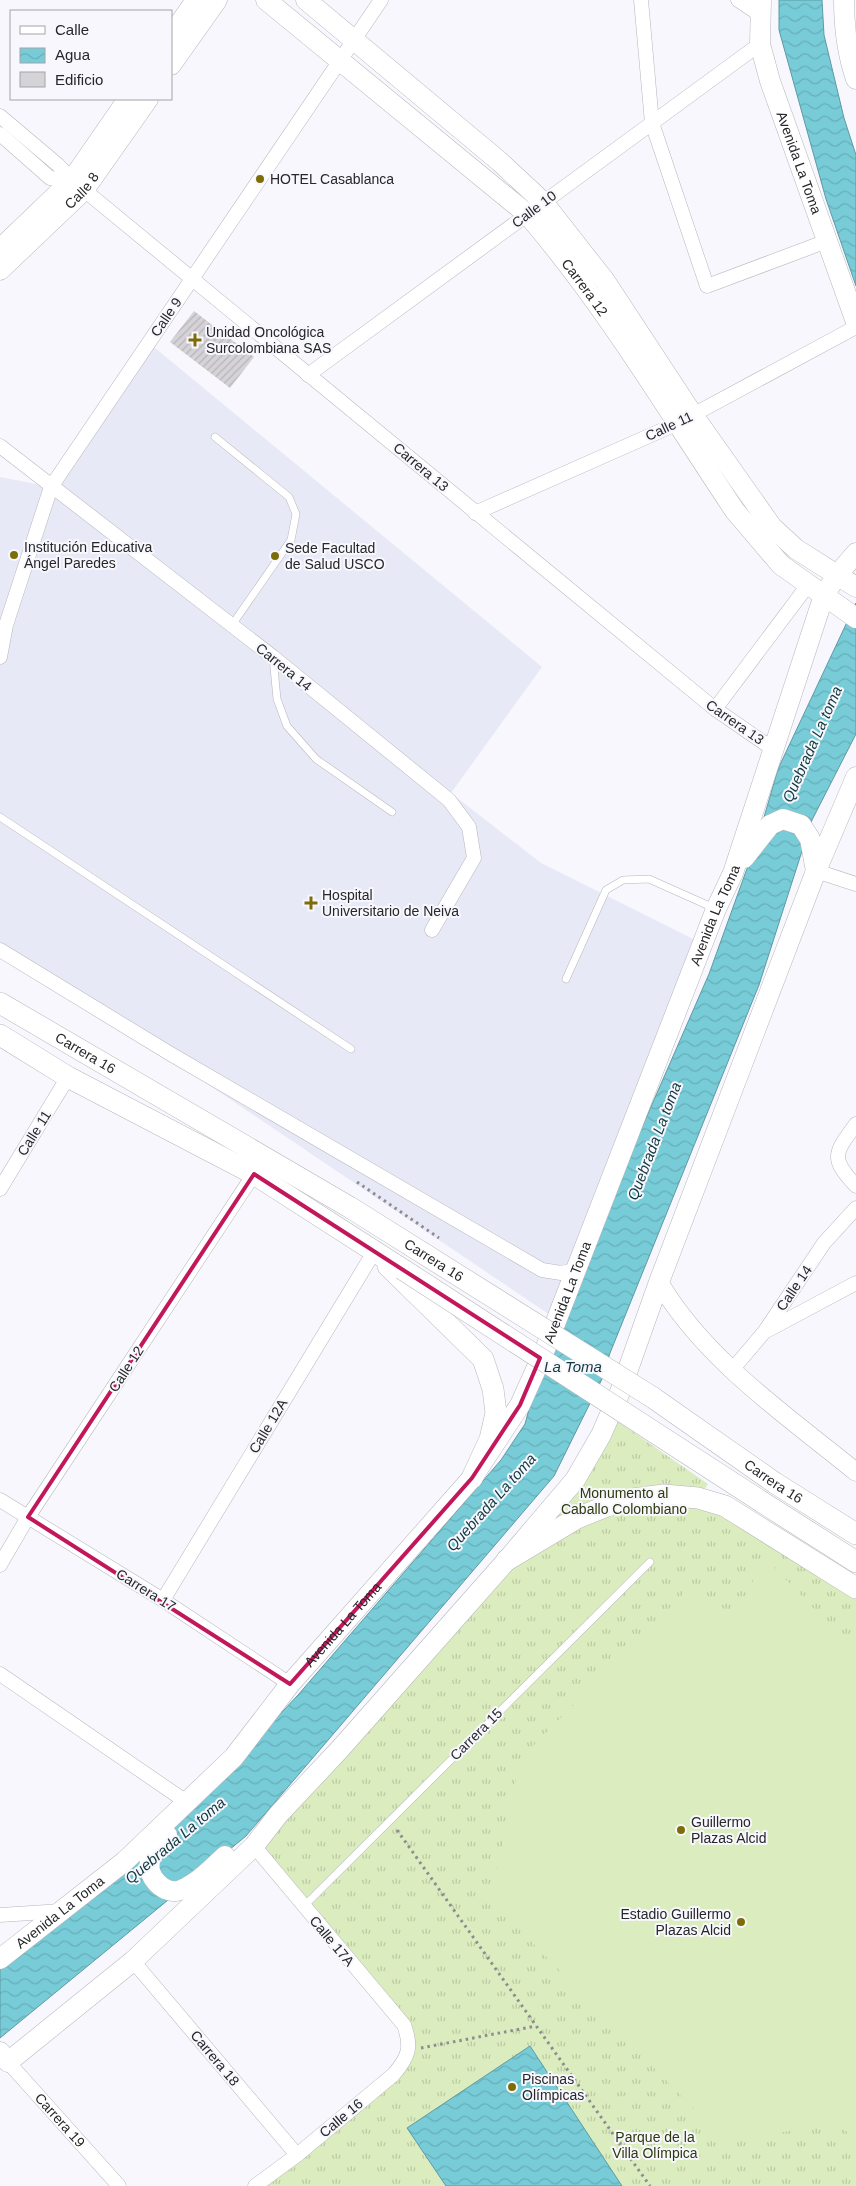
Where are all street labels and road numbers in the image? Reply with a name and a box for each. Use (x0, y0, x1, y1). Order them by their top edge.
street label: Avenida La Toma (773, 109, 825, 216)
street label: Calle 8 (61, 169, 102, 212)
street label: Calle 10 (509, 187, 559, 231)
street label: Carrera 12 (558, 256, 611, 319)
street label: Calle 9 (147, 294, 185, 340)
street label: Calle 11 (643, 408, 695, 444)
street label: Carrera 13 (390, 439, 452, 495)
street label: Carrera 14 (253, 640, 315, 694)
street label: Carrera 13 (703, 696, 767, 748)
street label: Avenida La Toma (687, 863, 743, 968)
street label: Carrera 16 (53, 1029, 119, 1077)
street label: Calle 11 (14, 1107, 54, 1159)
street label: Carrera 16 (401, 1236, 467, 1285)
street label: Avenida La Toma (540, 1239, 594, 1345)
street label: Calle 14 (773, 1262, 815, 1314)
street label: Calle 12 (105, 1343, 147, 1395)
street label: Calle 12A (246, 1395, 291, 1456)
street label: Carrera 16 (741, 1456, 806, 1507)
street label: Carrera 17 (113, 1565, 179, 1615)
street label: Avenida La Toma (301, 1579, 384, 1670)
street label: Carrera 15 (447, 1705, 505, 1763)
street label: Avenida La Toma (12, 1872, 107, 1952)
street label: Calle 17A (306, 1913, 358, 1970)
street label: Carrera 18 (187, 2027, 243, 2089)
street label: Carrera 19 (32, 2090, 88, 2151)
street label: Calle 16 (316, 2095, 366, 2141)

